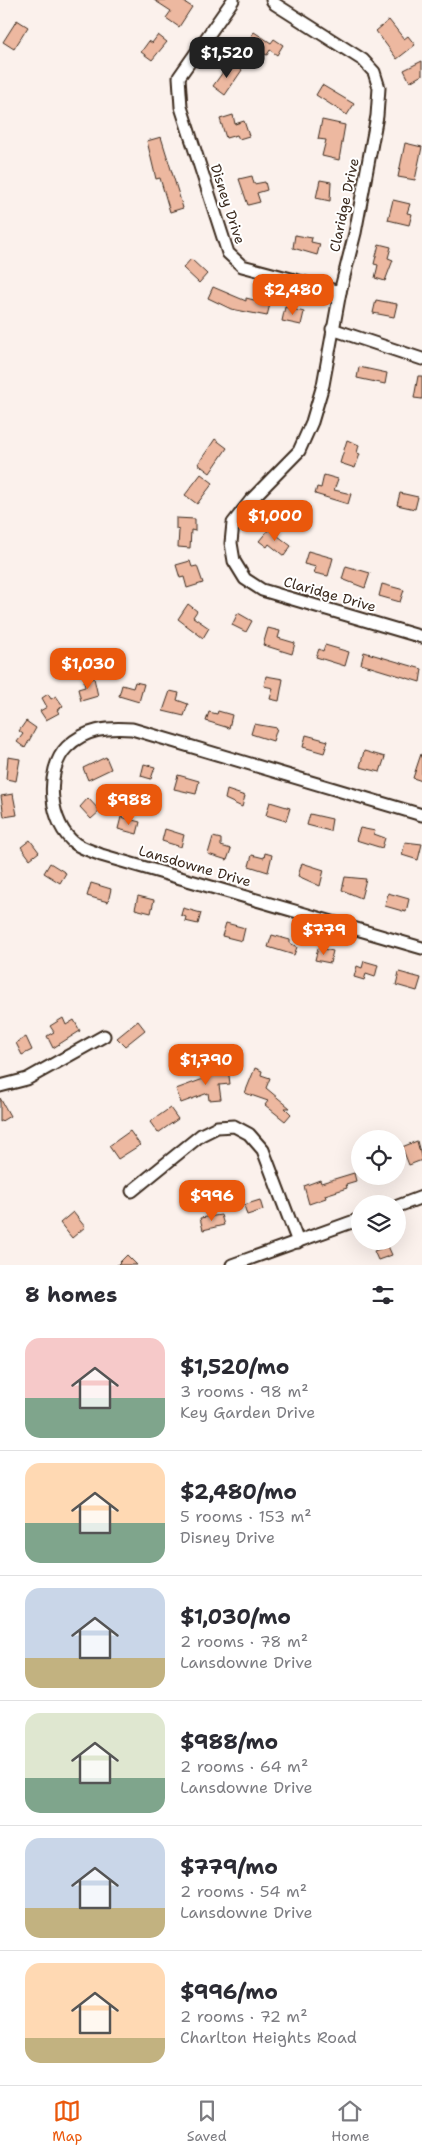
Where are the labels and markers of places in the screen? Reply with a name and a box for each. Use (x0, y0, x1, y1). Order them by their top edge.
pin: $1,520 (186, 36, 268, 79)
pin: $2,480 (252, 274, 334, 316)
pin: $1,000 (234, 500, 316, 542)
pin: $1,030 (47, 648, 129, 690)
pin: $988 (99, 784, 159, 826)
pin: $779 (294, 914, 354, 956)
pin: $1,790 (165, 1044, 247, 1086)
pin: $996 (182, 1180, 242, 1222)

